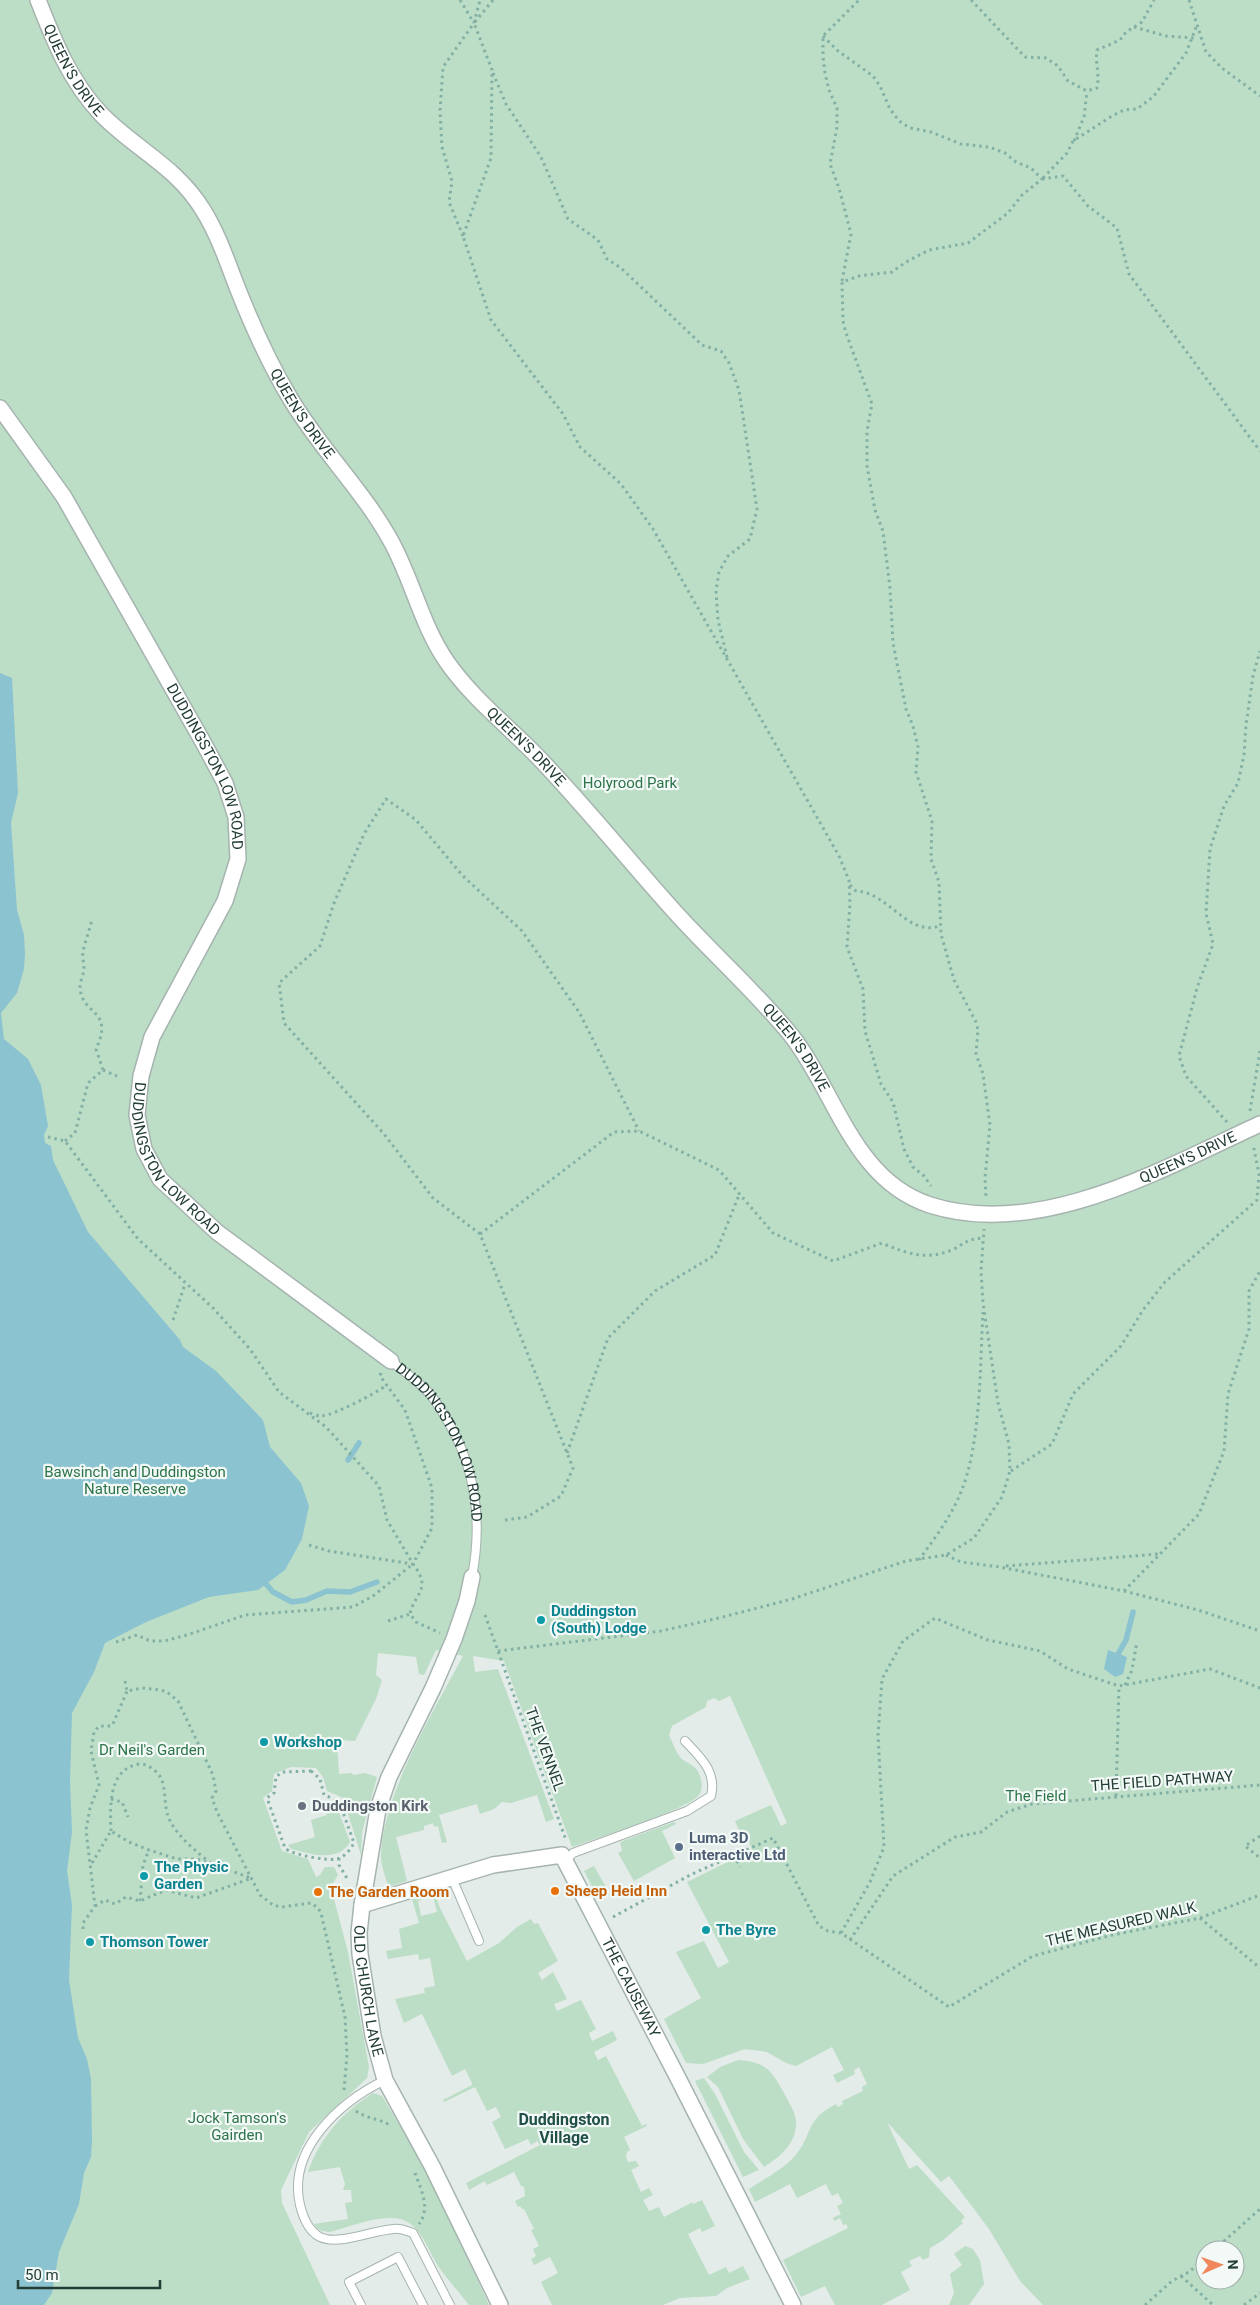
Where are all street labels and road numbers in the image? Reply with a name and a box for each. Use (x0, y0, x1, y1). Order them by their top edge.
street label: QUEEN'S DRIVE (40, 21, 108, 120)
street label: QUEEN'S DRIVE (266, 365, 339, 463)
street label: DUDDINGSTON LOW ROAD (163, 680, 247, 850)
street label: QUEEN'S DRIVE (483, 703, 570, 790)
street label: QUEEN'S DRIVE (759, 1000, 834, 1095)
street label: DUDDINGSTON LOW ROAD (127, 1081, 224, 1239)
street label: QUEEN'S DRIVE (1137, 1127, 1240, 1187)
street label: DUDDINGSTON LOW ROAD (392, 1359, 486, 1522)
street label: THE VENNEL (521, 1705, 569, 1793)
street label: THE FIELD PATHWAY (1090, 1767, 1234, 1795)
street label: THE MEASURED WALK (1044, 1898, 1198, 1950)
street label: OLD CHURCH LANE (350, 1924, 387, 2059)
street label: THE CAUSEWAY (598, 1935, 664, 2040)

